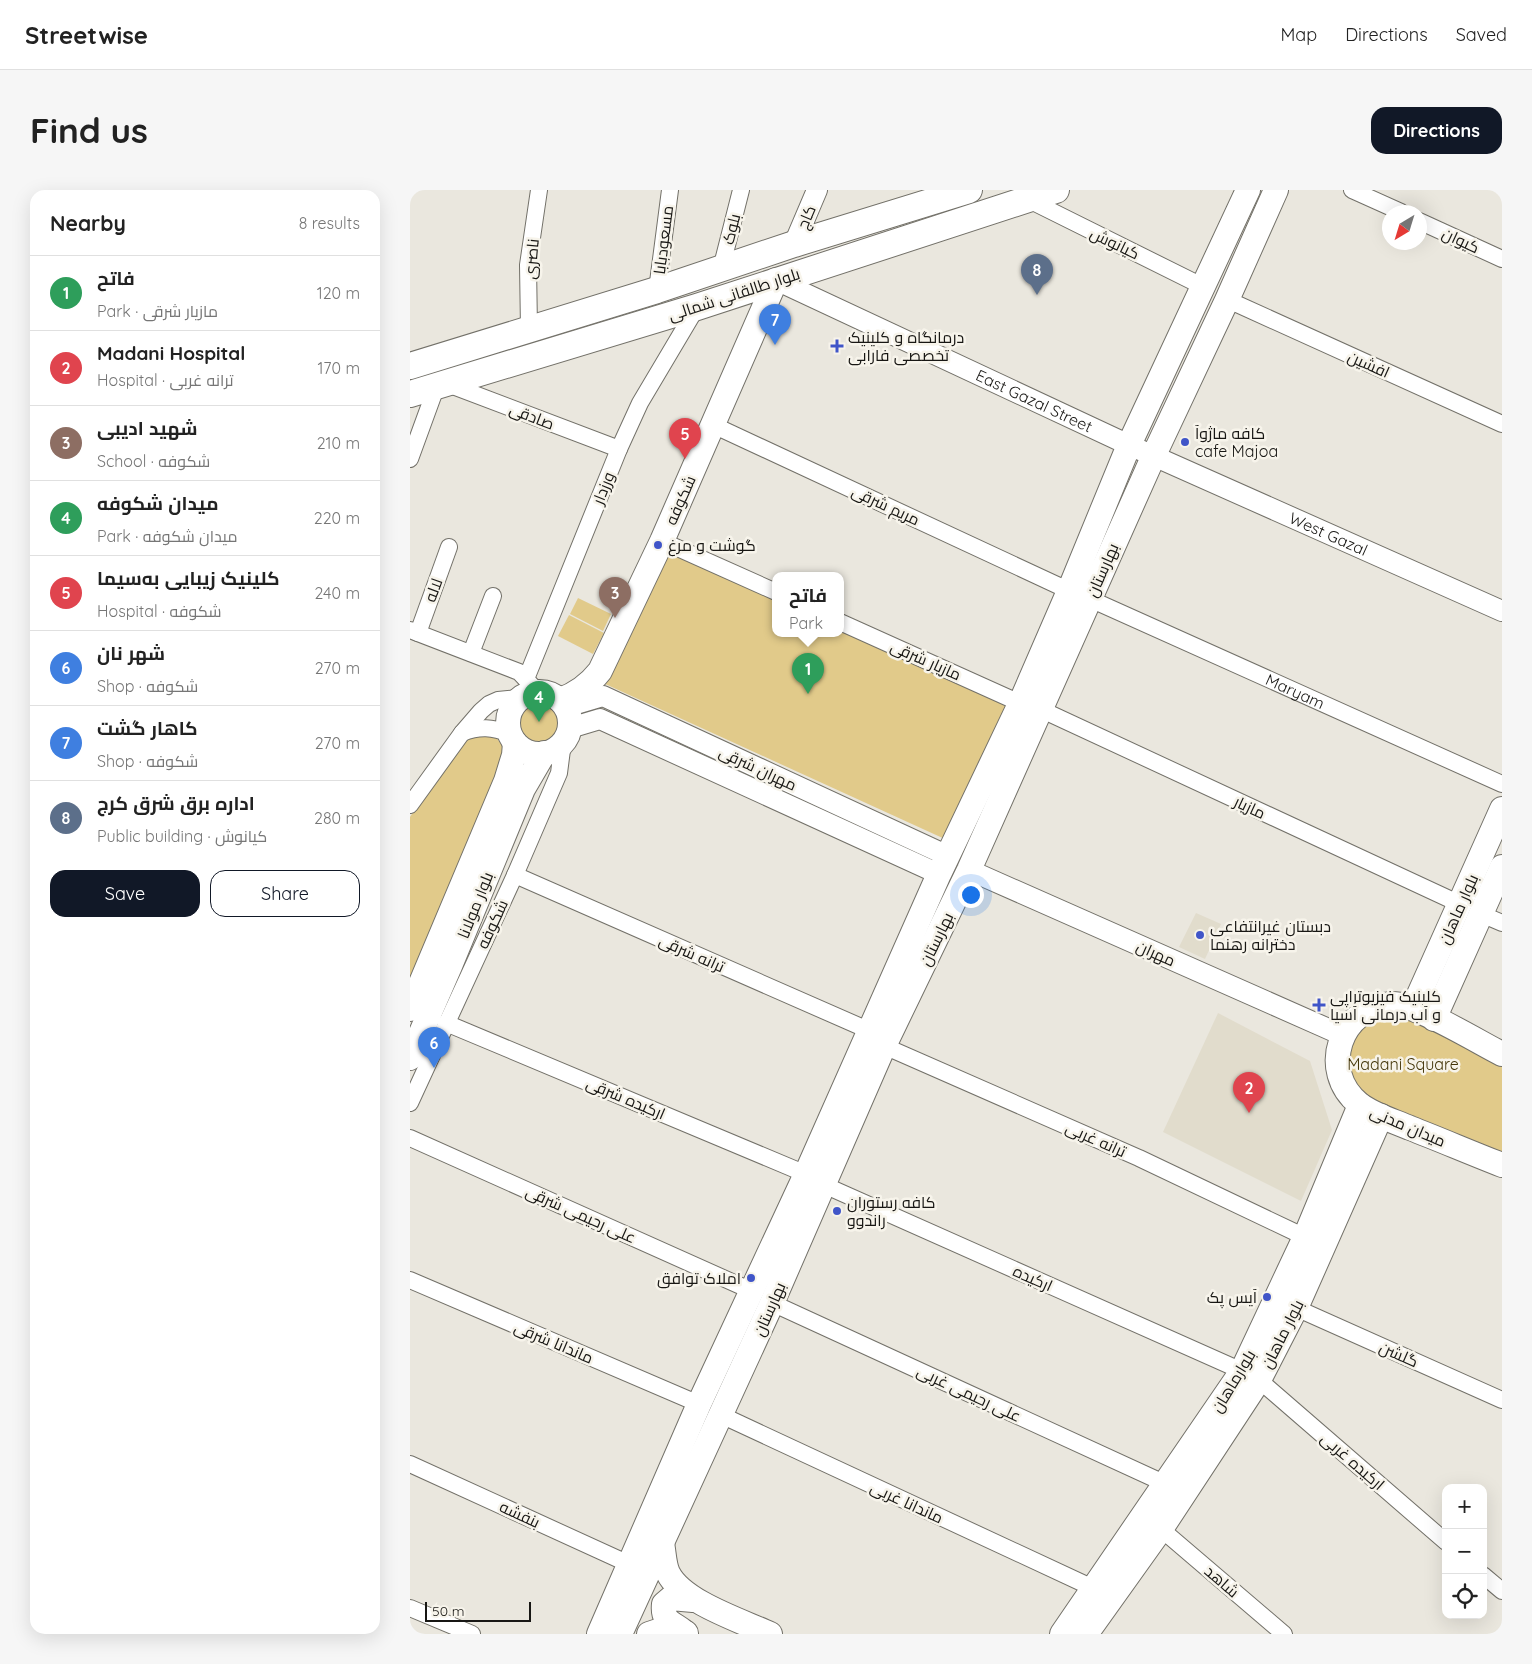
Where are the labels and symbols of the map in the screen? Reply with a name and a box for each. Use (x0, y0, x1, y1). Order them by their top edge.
street label: کاج (792, 202, 822, 233)
street label: مسعودبابا (649, 204, 677, 276)
north arrow (1382, 205, 1427, 250)
street label: بلوک (718, 212, 744, 246)
street label: کیانوش (1087, 223, 1143, 264)
street label: کیوان (1439, 223, 1483, 258)
street label: ناصری (519, 238, 544, 280)
pin: 8 (1021, 254, 1053, 295)
street label: بلوار طالقانی شمالی (666, 263, 803, 326)
pin: 7 (759, 304, 791, 345)
place label: درمانگاه و کلینیک تخصصی فارابی (848, 327, 964, 366)
marker: درمانگاه و کلینیک تخصصی فارابی (830, 339, 844, 353)
street label: افشین (1345, 346, 1393, 383)
street label: East Gazal Street (973, 365, 1096, 437)
street label: صادقی (506, 398, 557, 435)
pin: 5 (669, 418, 701, 459)
place label: کافه ماژوآ cafe Majoa (1195, 423, 1278, 461)
marker: کافه ماژوآ cafe Majoa (1179, 436, 1191, 448)
street label: ورزدار (587, 469, 619, 508)
street label: شکوفه (660, 472, 700, 528)
street label: مریم شرقی (848, 481, 923, 531)
street label: West Gazal (1286, 508, 1371, 560)
place label: گوشت و مرغ (668, 535, 756, 557)
marker: گوشت و مرغ (652, 539, 664, 551)
street label: بهارستان (1081, 540, 1124, 601)
street label: لاله (420, 575, 446, 605)
pin: 3 (599, 577, 631, 618)
street label: مازیار شرقی (887, 636, 964, 685)
pin: 1 (792, 653, 824, 694)
street label: Maryam (1263, 669, 1328, 713)
pin: 4 (523, 681, 555, 722)
street label: مهران شرقی (716, 741, 800, 796)
street label: مازیار (1230, 791, 1269, 823)
street label: بلوار مولانا (453, 869, 497, 941)
street label: بلوار ماهان (1434, 871, 1483, 947)
your location (958, 882, 984, 908)
street label: شکوفه (472, 896, 512, 952)
street label: بهارستان (915, 909, 958, 969)
place label: دبستان غیرانتفاعی دخترانه رهنما (1210, 916, 1331, 954)
marker: دبستان غیرانتفاعی دخترانه رهنما (1194, 929, 1206, 941)
street label: ترانه شرقی (656, 930, 729, 978)
street label: مهران (1133, 936, 1179, 971)
place label: کلینیک فیزیوتراپی و آب درمانی آسیا (1330, 986, 1441, 1025)
marker: کلینیک فیزیوتراپی و آب درمانی آسیا (1312, 998, 1326, 1012)
pin: 6 (418, 1027, 450, 1068)
park label: Madani Square (1347, 1054, 1459, 1074)
street label: ارکیده شرقی (583, 1072, 669, 1125)
pin: 2 (1233, 1072, 1265, 1113)
street label: میدان مدنی (1367, 1101, 1449, 1152)
street label: ترانه غربی (1062, 1117, 1130, 1162)
street label: علی رحیمی شرقی (522, 1181, 639, 1248)
place label: کافه رستوران راندوو (847, 1192, 936, 1230)
marker: کافه رستوران راندوو (831, 1205, 843, 1217)
street label: ارکیده (1010, 1261, 1056, 1295)
place label: املاک توافق (657, 1268, 741, 1289)
marker: املاک توافق (745, 1272, 757, 1284)
street label: بهارستان (748, 1279, 791, 1340)
place label: آیس پک (1207, 1287, 1258, 1309)
marker: آیس پک (1261, 1291, 1273, 1303)
street label: بلوار ماهان (1256, 1296, 1309, 1372)
street label: ماندانا شرقی (511, 1316, 597, 1369)
street label: گلشن (1376, 1337, 1422, 1372)
street label: بلوارماهان (1206, 1346, 1260, 1417)
street label: علی رحیمی غربی (913, 1360, 1024, 1427)
street label: ارکیده غربی (1316, 1428, 1389, 1495)
street label: ماندانا غربی (867, 1476, 947, 1528)
street label: بنفشه (497, 1496, 543, 1532)
street label: شاهد (1201, 1561, 1243, 1601)
scale bar (425, 1599, 531, 1622)

